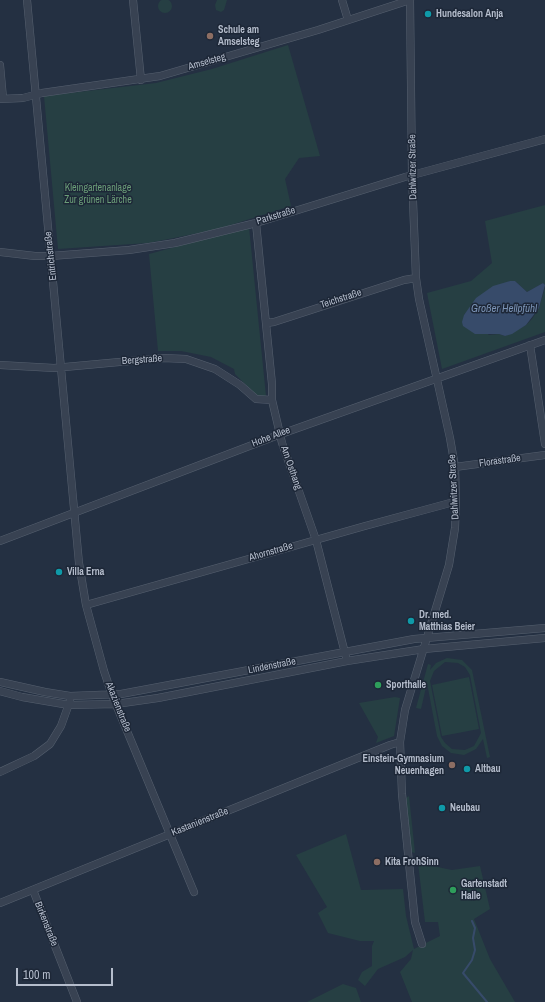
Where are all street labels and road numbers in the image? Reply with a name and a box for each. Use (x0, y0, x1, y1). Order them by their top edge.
street label: Amselsteg (187, 51, 227, 73)
street label: Dahlwitzer Straße (406, 134, 420, 200)
street label: Parkstraße (255, 204, 297, 228)
street label: Entrichstraße (42, 231, 60, 281)
street label: Teichstraße (319, 287, 363, 311)
street label: Bergstraße (121, 353, 163, 367)
street label: Hohe Allee (250, 424, 292, 450)
street label: Am Osthang (278, 444, 304, 492)
street label: Florastraße (478, 452, 522, 470)
street label: Dahlwitzer Straße (446, 454, 462, 520)
street label: Ahornstraße (248, 540, 294, 564)
street label: Lindenstraße (247, 656, 297, 676)
street label: Akazienstraße (103, 680, 133, 734)
street label: Kastanienstraße (170, 805, 230, 839)
street label: Birkenstraße (32, 900, 60, 948)

